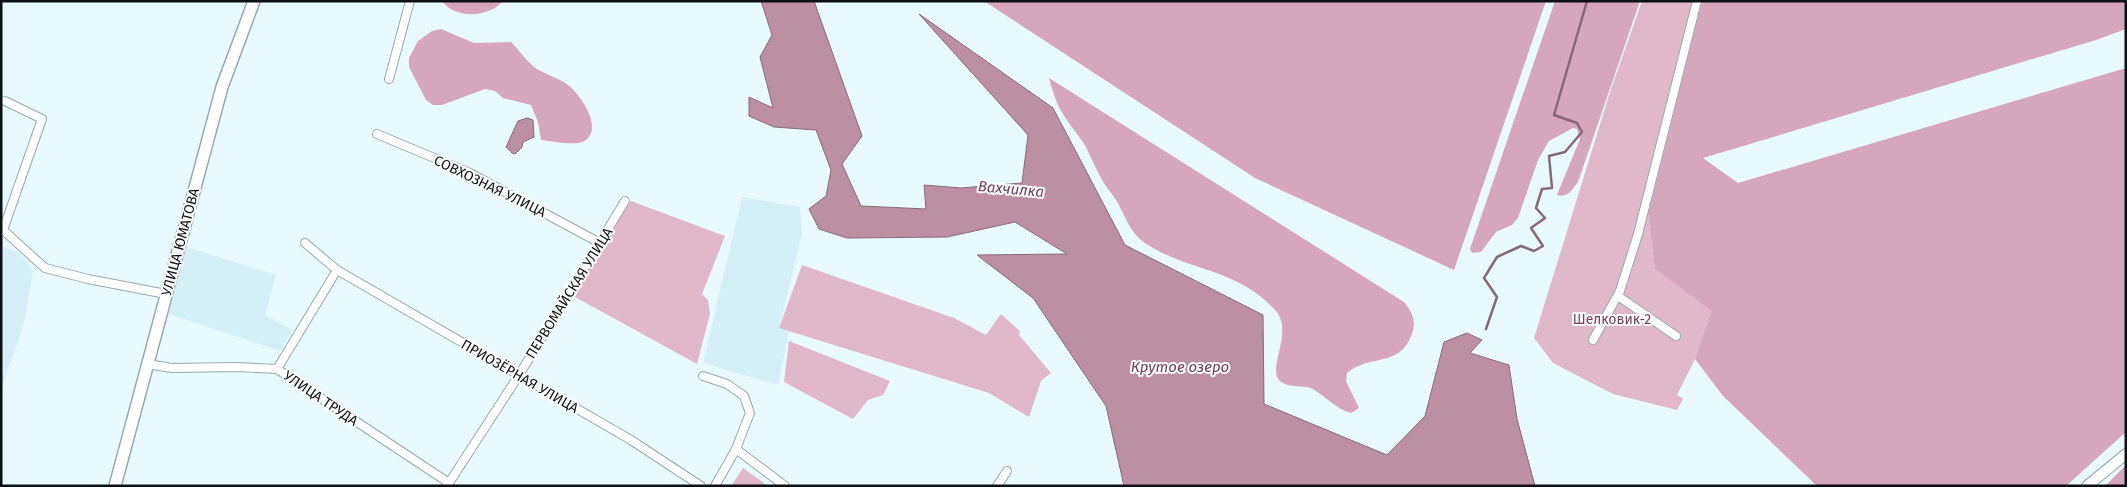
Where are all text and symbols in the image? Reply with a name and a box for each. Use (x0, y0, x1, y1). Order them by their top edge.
street label: СОВХОЗНАЯ УЛИЦА (431, 152, 549, 221)
water label: Вахчилка (977, 177, 1045, 201)
street label: УЛИЦА ЮМАТОВА (158, 186, 203, 298)
street label: ПЕРВОМАЙСКАЯ УЛИЦА (522, 225, 617, 362)
park label: Шелковик-2 (1573, 311, 1651, 328)
street label: ПРИОЗЁРНАЯ УЛИЦА (458, 336, 581, 417)
water label: Крутое озеро (1131, 358, 1229, 376)
street label: УЛИЦА ТРУДА (280, 367, 361, 430)

